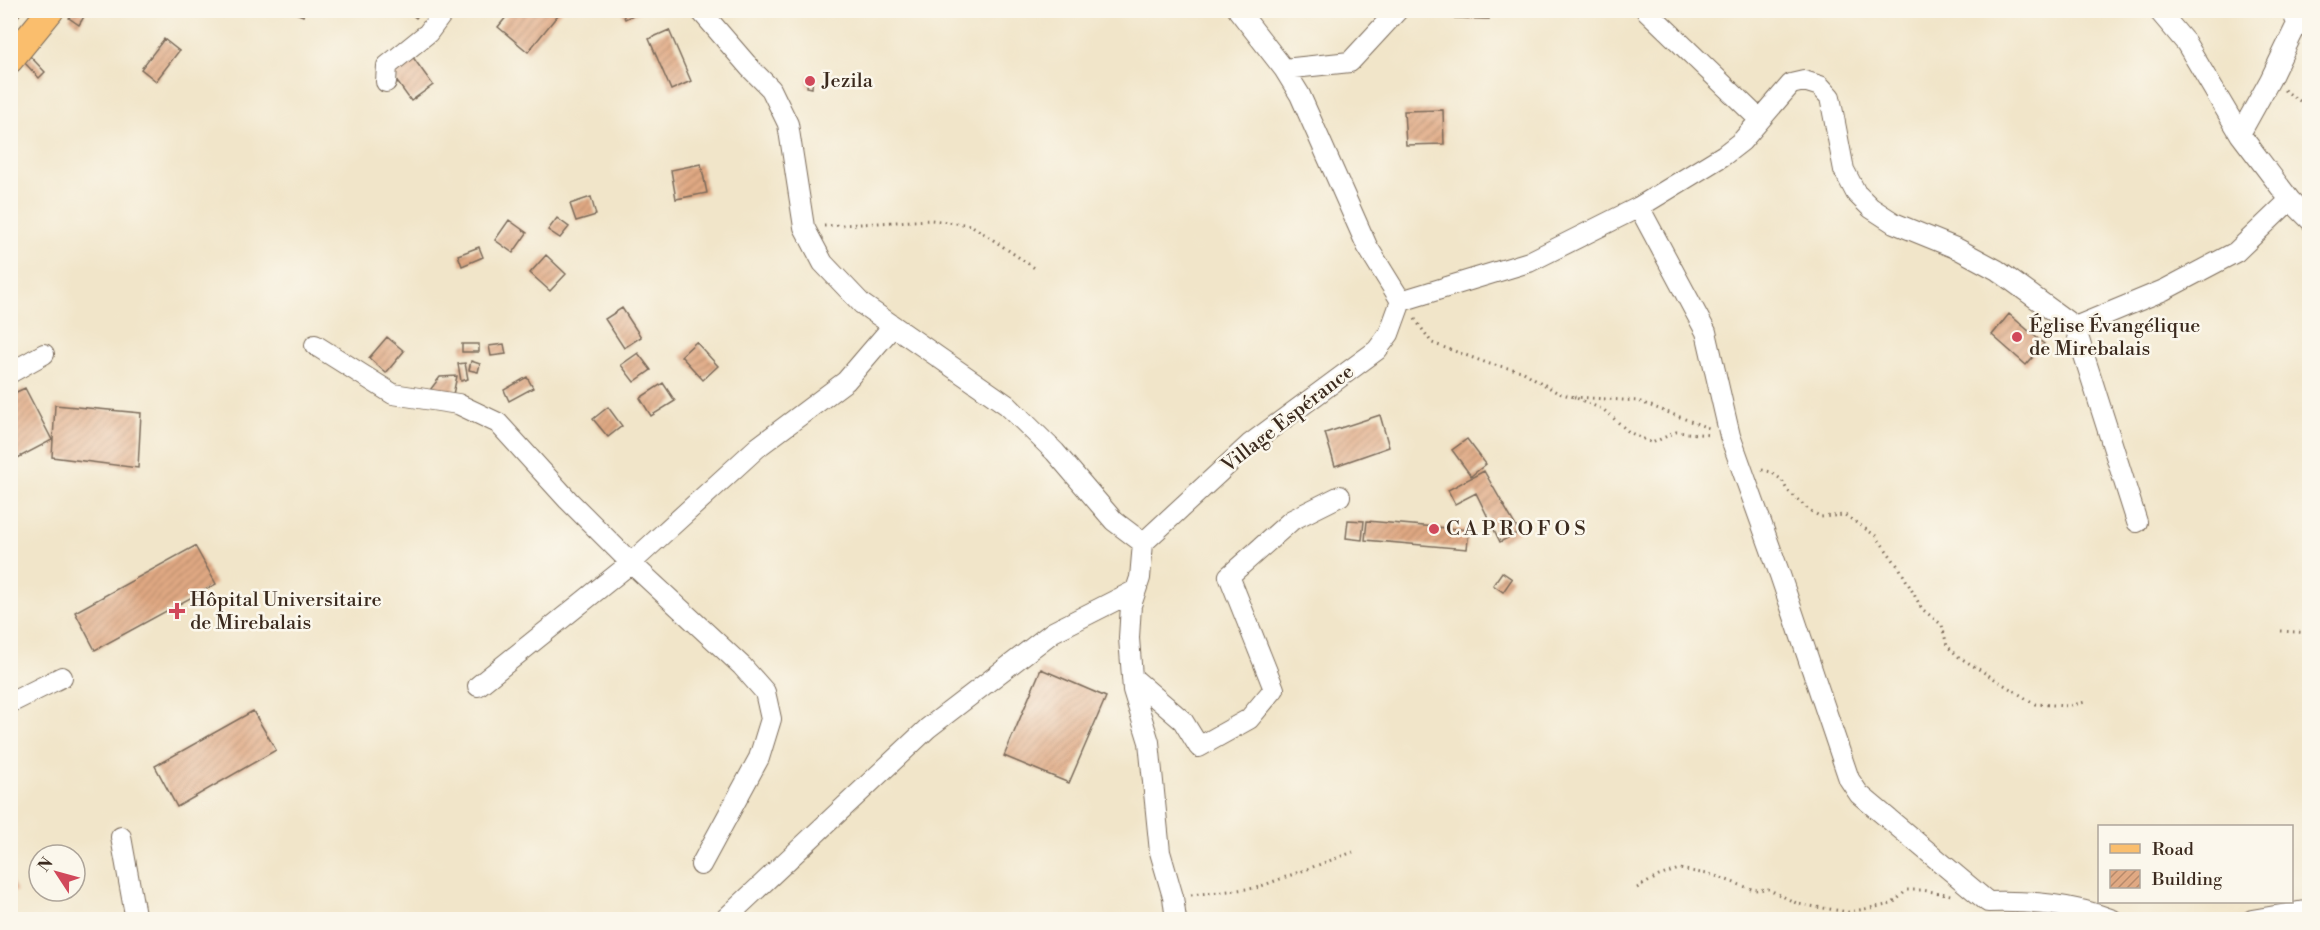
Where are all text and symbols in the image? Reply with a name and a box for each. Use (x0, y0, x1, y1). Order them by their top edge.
place label: Jezila (821, 69, 874, 94)
marker: Jezila (803, 74, 817, 88)
place label: Église Évangélique de Mirebalais (2029, 313, 2200, 362)
marker: Église Évangélique de Mirebalais (2010, 330, 2024, 344)
street label: Village Espérance (1216, 360, 1359, 479)
place label: C A P R O F O S (1446, 517, 1586, 542)
marker: C A P R O F O S (1427, 522, 1441, 536)
place label: Hôpital Universitaire de Mirebalais (190, 588, 382, 636)
marker: Hôpital Universitaire de Mirebalais (168, 602, 186, 620)
legend (2098, 825, 2293, 903)
text: Road (2152, 838, 2195, 861)
north arrow (27, 843, 87, 903)
text: N (34, 853, 58, 876)
text: Building (2151, 868, 2223, 891)

